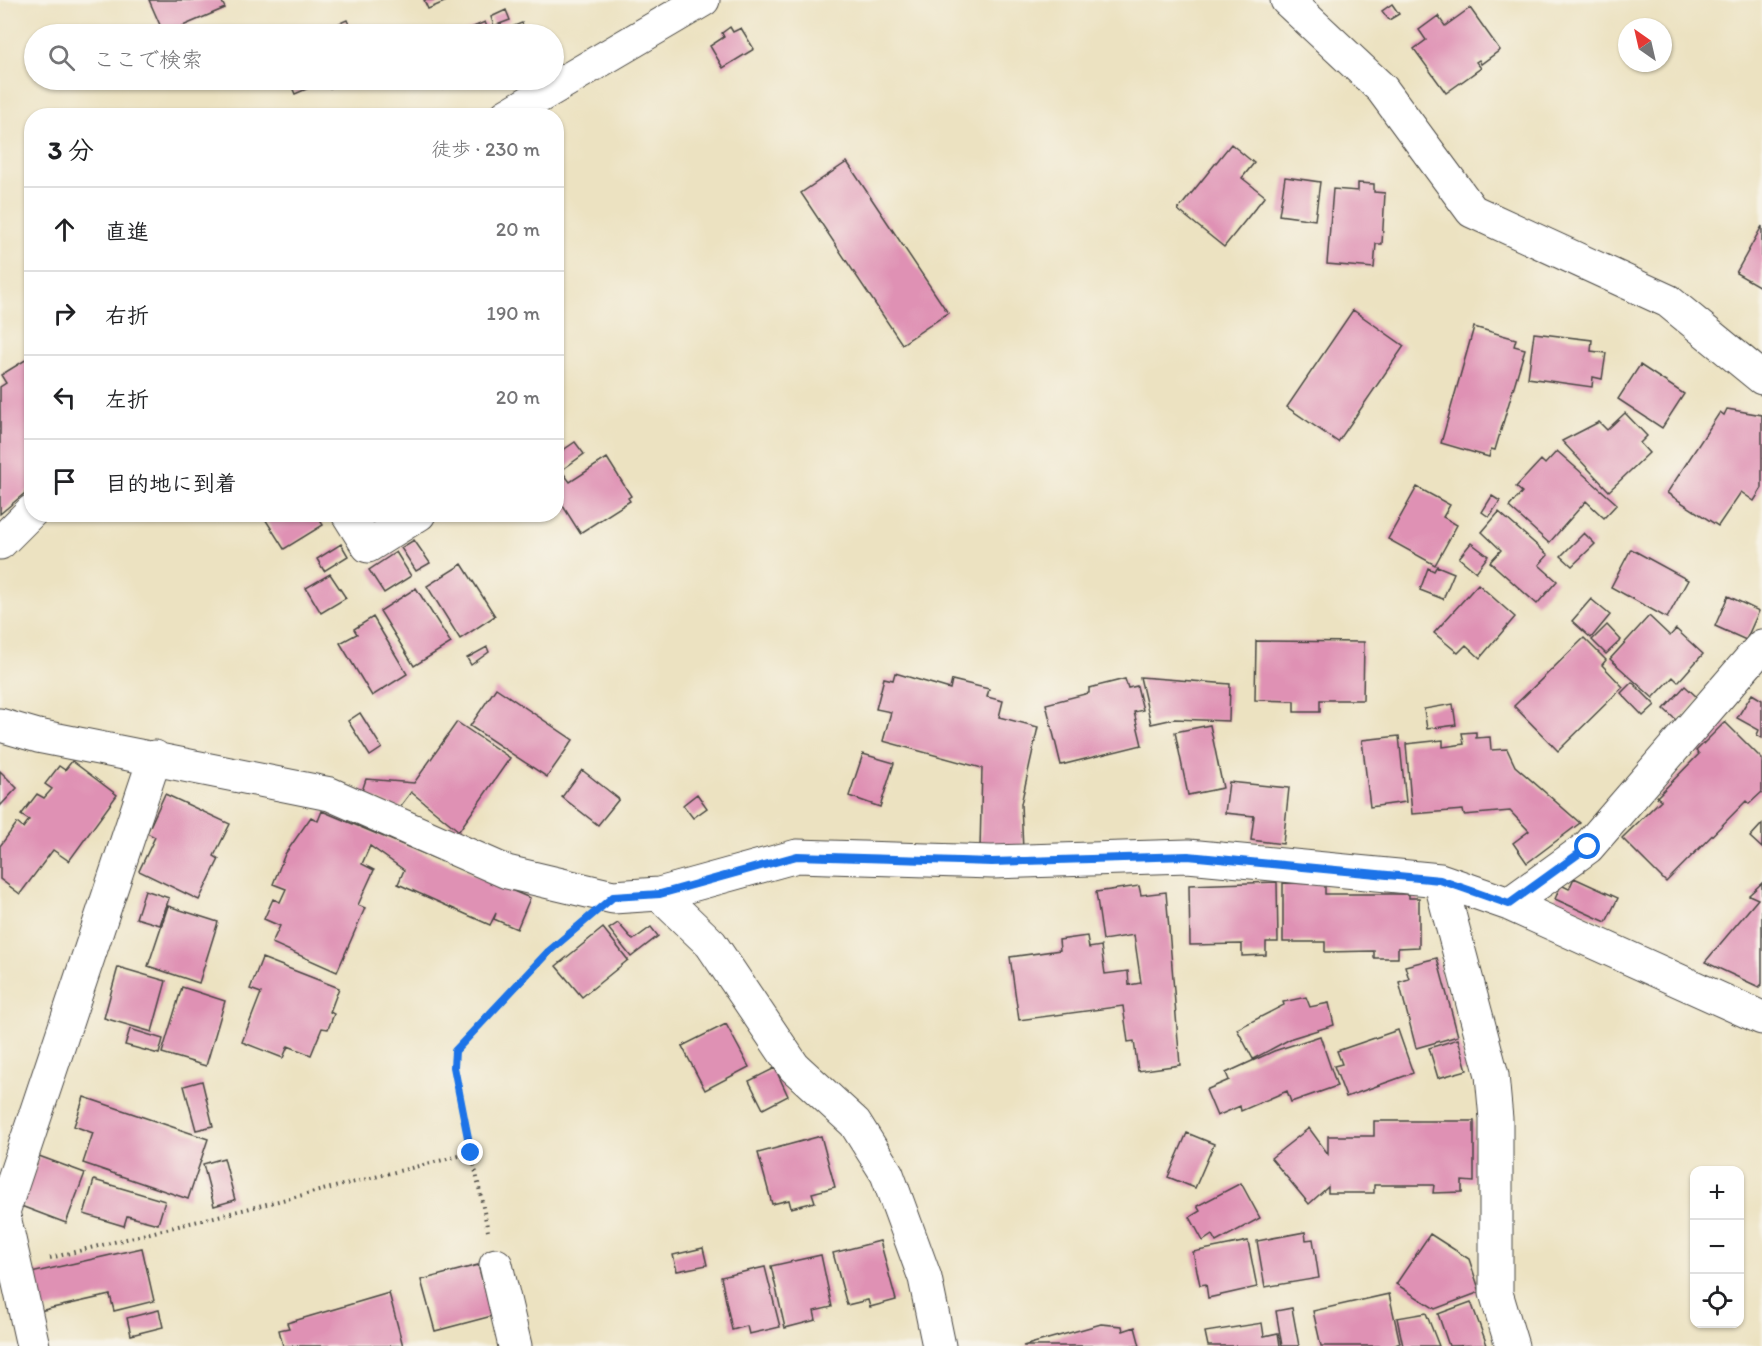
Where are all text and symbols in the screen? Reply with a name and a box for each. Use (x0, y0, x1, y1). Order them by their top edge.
north arrow (1618, 18, 1672, 72)
search box (24, 24, 564, 90)
icon: search (45, 41, 78, 74)
text: ここで検索 (93, 46, 203, 73)
text: 3 分 (48, 134, 94, 166)
text: 徒歩 · 230 m (431, 137, 540, 161)
icon: ahead (48, 213, 81, 246)
text: 20 m (496, 217, 540, 241)
text: 直進 (105, 218, 149, 245)
icon: right (48, 297, 81, 330)
text: 190 m (487, 301, 540, 325)
text: 右折 (105, 302, 149, 329)
icon: left (48, 381, 81, 414)
text: 20 m (496, 385, 540, 409)
text: 左折 (105, 386, 149, 413)
icon: arrive (48, 465, 81, 498)
text: 目的地に到着 (105, 470, 237, 497)
route start (1574, 833, 1600, 859)
route end (457, 1139, 483, 1165)
map controls (1690, 1166, 1744, 1328)
button: + (1690, 1166, 1744, 1220)
button: − (1690, 1220, 1744, 1274)
button: locate (1690, 1274, 1744, 1328)

